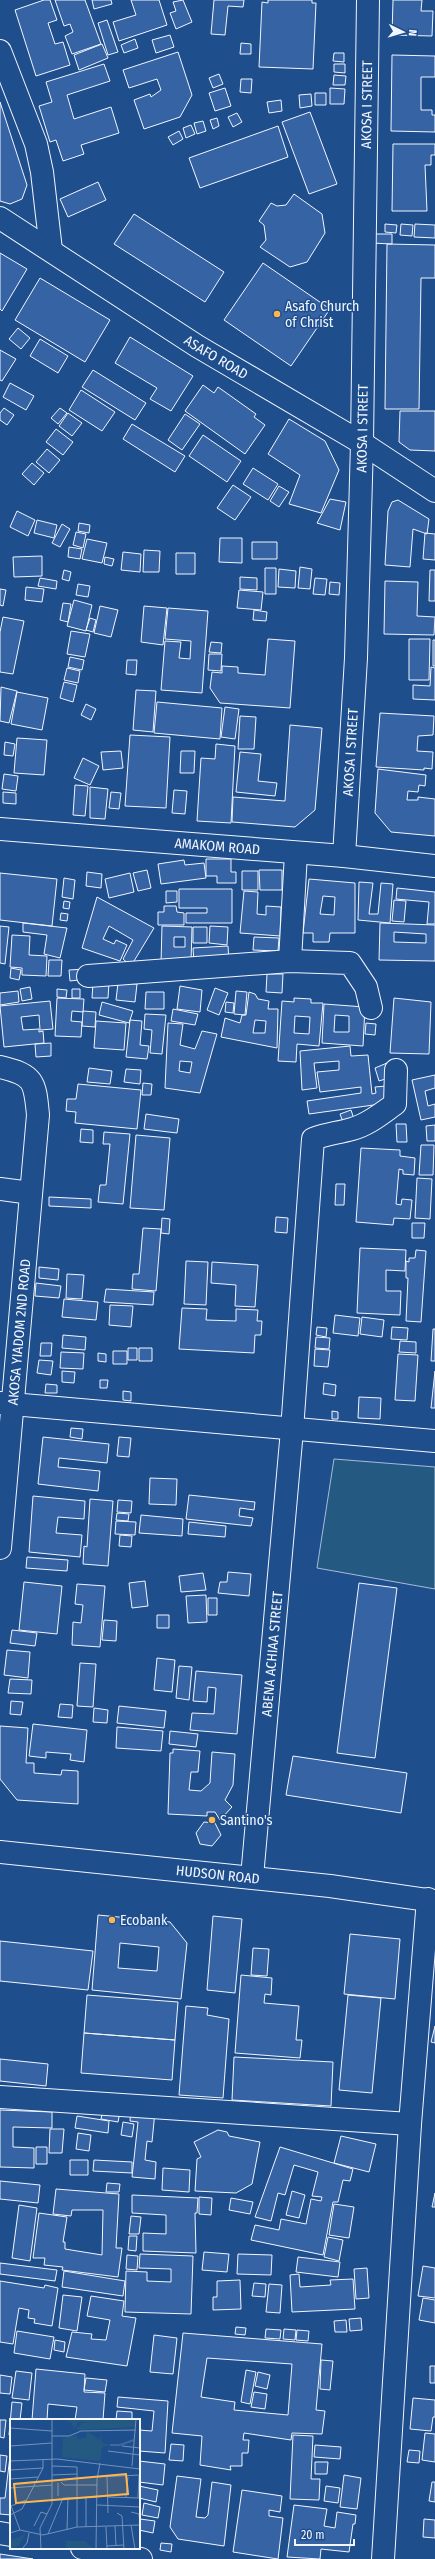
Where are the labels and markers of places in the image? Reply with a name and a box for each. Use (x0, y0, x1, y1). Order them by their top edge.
place label: Asafo Church of Christ (285, 298, 359, 331)
marker: Asafo Church of Christ (272, 309, 282, 319)
place label: Santino's (220, 1812, 273, 1829)
marker: Santino's (207, 1815, 217, 1825)
place label: Ecobank (120, 1912, 168, 1929)
marker: Ecobank (107, 1915, 117, 1925)

